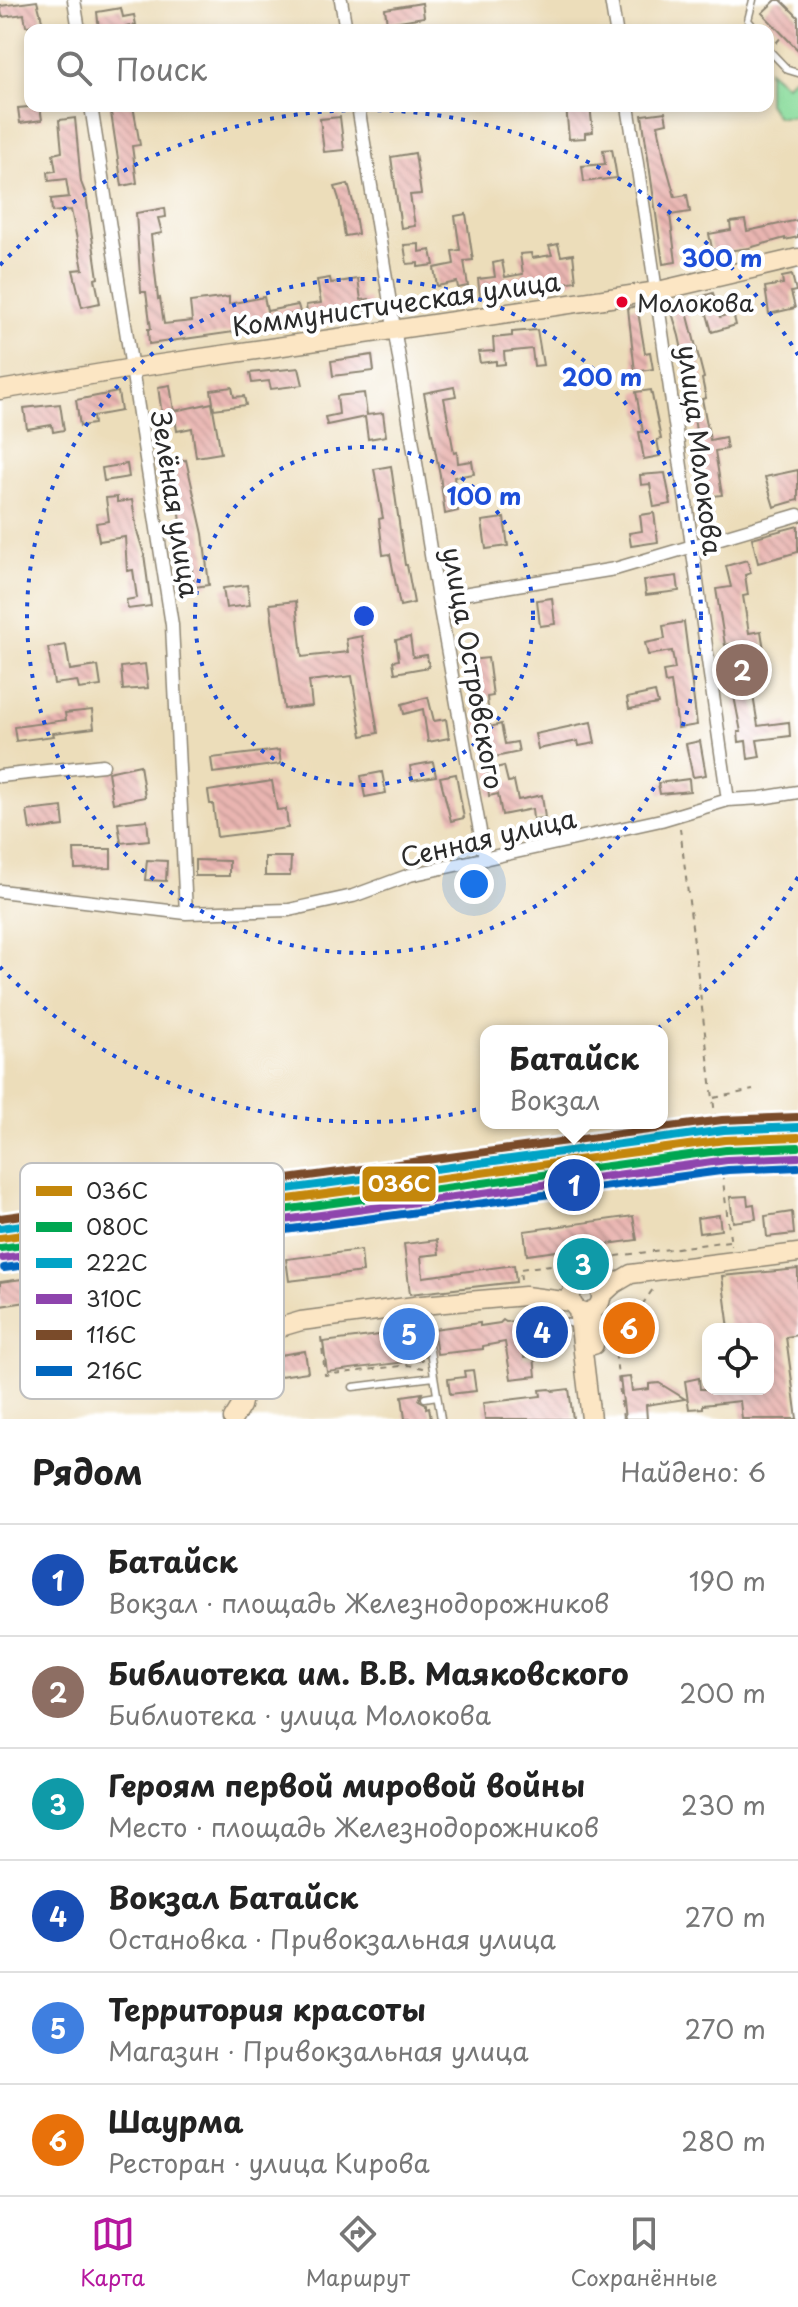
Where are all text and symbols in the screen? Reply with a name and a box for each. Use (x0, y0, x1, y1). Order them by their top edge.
search box (24, 24, 774, 112)
icon: search (52, 46, 96, 90)
text: Поиск (116, 46, 207, 91)
text: 300 m (681, 239, 763, 275)
street label: Коммунистическая улица (230, 261, 563, 345)
place label: Молокова (637, 284, 754, 320)
marker: Молокова (614, 294, 630, 310)
street label: улица Молокова (669, 343, 733, 558)
text: 200 m (562, 358, 642, 394)
street label: Зелёная улица (142, 408, 210, 601)
text: 100 m (447, 477, 521, 513)
street label: улица Островского (433, 544, 515, 792)
centre of rings (350, 602, 378, 630)
pin: 2 (716, 640, 768, 700)
street label: Сенная улица (396, 798, 580, 876)
your location (454, 864, 494, 904)
popup (480, 1025, 668, 1129)
text: Батайск (509, 1035, 639, 1080)
text: Вокзал (509, 1080, 600, 1119)
pin: 1 (548, 1155, 600, 1215)
legend (20, 1163, 284, 1399)
line badge: 036С (361, 1165, 437, 1203)
text: 036С (368, 1166, 430, 1199)
text: 036С (86, 1173, 148, 1206)
text: 080С (86, 1209, 149, 1242)
pin: 3 (557, 1234, 609, 1294)
text: 222С (86, 1245, 148, 1278)
text: 310С (86, 1281, 142, 1314)
pin: 6 (603, 1298, 655, 1358)
pin: 4 (516, 1302, 568, 1362)
pin: 5 (383, 1304, 435, 1364)
text: 116С (86, 1317, 137, 1350)
map controls (702, 1323, 774, 1395)
button: locate (702, 1323, 774, 1395)
text: 216С (86, 1353, 143, 1386)
text: Рядом (32, 1445, 143, 1497)
text: Найдено: 6 (620, 1452, 766, 1491)
text: Батайск (108, 1538, 237, 1583)
text: 1 (52, 1561, 64, 1600)
text: 190 m (689, 1561, 766, 1600)
text: Вокзал · площадь Железнодорожников (108, 1583, 609, 1622)
text: Библиотека им. В.В. Маяковского (108, 1650, 629, 1695)
text: 2 (49, 1673, 67, 1712)
text: 200 m (679, 1673, 766, 1712)
text: Библиотека · улица Молокова (108, 1695, 491, 1734)
text: Героям первой мировой войны (108, 1762, 585, 1807)
text: 3 (49, 1785, 67, 1824)
text: 230 m (681, 1785, 766, 1824)
text: Место · площадь Железнодорожников (108, 1807, 599, 1846)
text: Вокзал Батайск (108, 1874, 358, 1919)
text: 4 (49, 1897, 67, 1936)
text: 270 m (685, 1897, 766, 1936)
text: Остановка · Привокзальная улица (108, 1919, 556, 1958)
text: Территория красоты (108, 1986, 426, 2031)
text: 5 (50, 2009, 66, 2048)
text: 270 m (685, 2009, 766, 2048)
text: Магазин · Привокзальная улица (108, 2031, 529, 2070)
text: Шаурма (108, 2098, 244, 2143)
text: 6 (49, 2121, 67, 2160)
text: 280 m (681, 2121, 766, 2160)
text: Ресторан · улица Кирова (108, 2143, 430, 2182)
tab: Карта (80, 2212, 145, 2293)
tab: Маршрут (306, 2212, 410, 2293)
tab: Сохранённые (571, 2212, 718, 2293)

